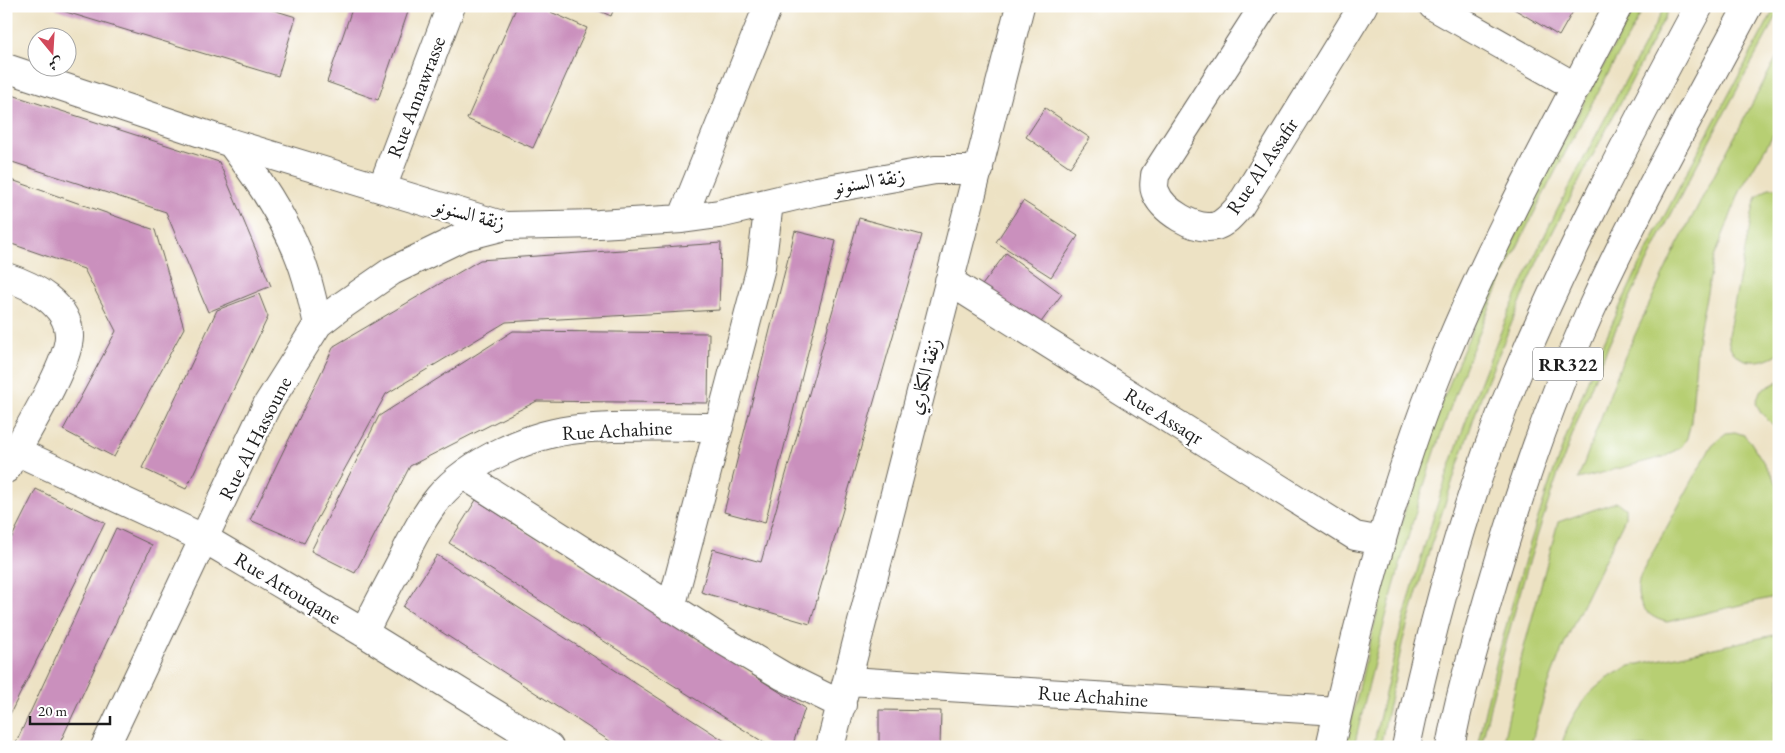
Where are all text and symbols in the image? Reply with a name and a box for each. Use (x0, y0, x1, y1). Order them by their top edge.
north arrow (28, 28, 78, 78)
street label: Rue Annawrasse (381, 32, 451, 162)
text: ش (47, 54, 65, 75)
street label: Rue Al Assafir (1220, 112, 1304, 219)
street label: زنقة السنونو (829, 162, 907, 200)
street label: زنقة السنونو (430, 192, 508, 236)
street label: زنقة الكناري (901, 335, 950, 418)
road number: RR322 (1533, 348, 1603, 380)
street label: Rue Al Hassoune (213, 372, 297, 504)
street label: Rue Assaqr (1120, 382, 1209, 451)
street label: Rue Achahine (561, 414, 673, 446)
street label: Rue Attouqane (230, 546, 346, 630)
street label: Rue Achahine (1037, 679, 1149, 713)
scale bar (30, 693, 110, 725)
text: 20 m (38, 701, 67, 720)

